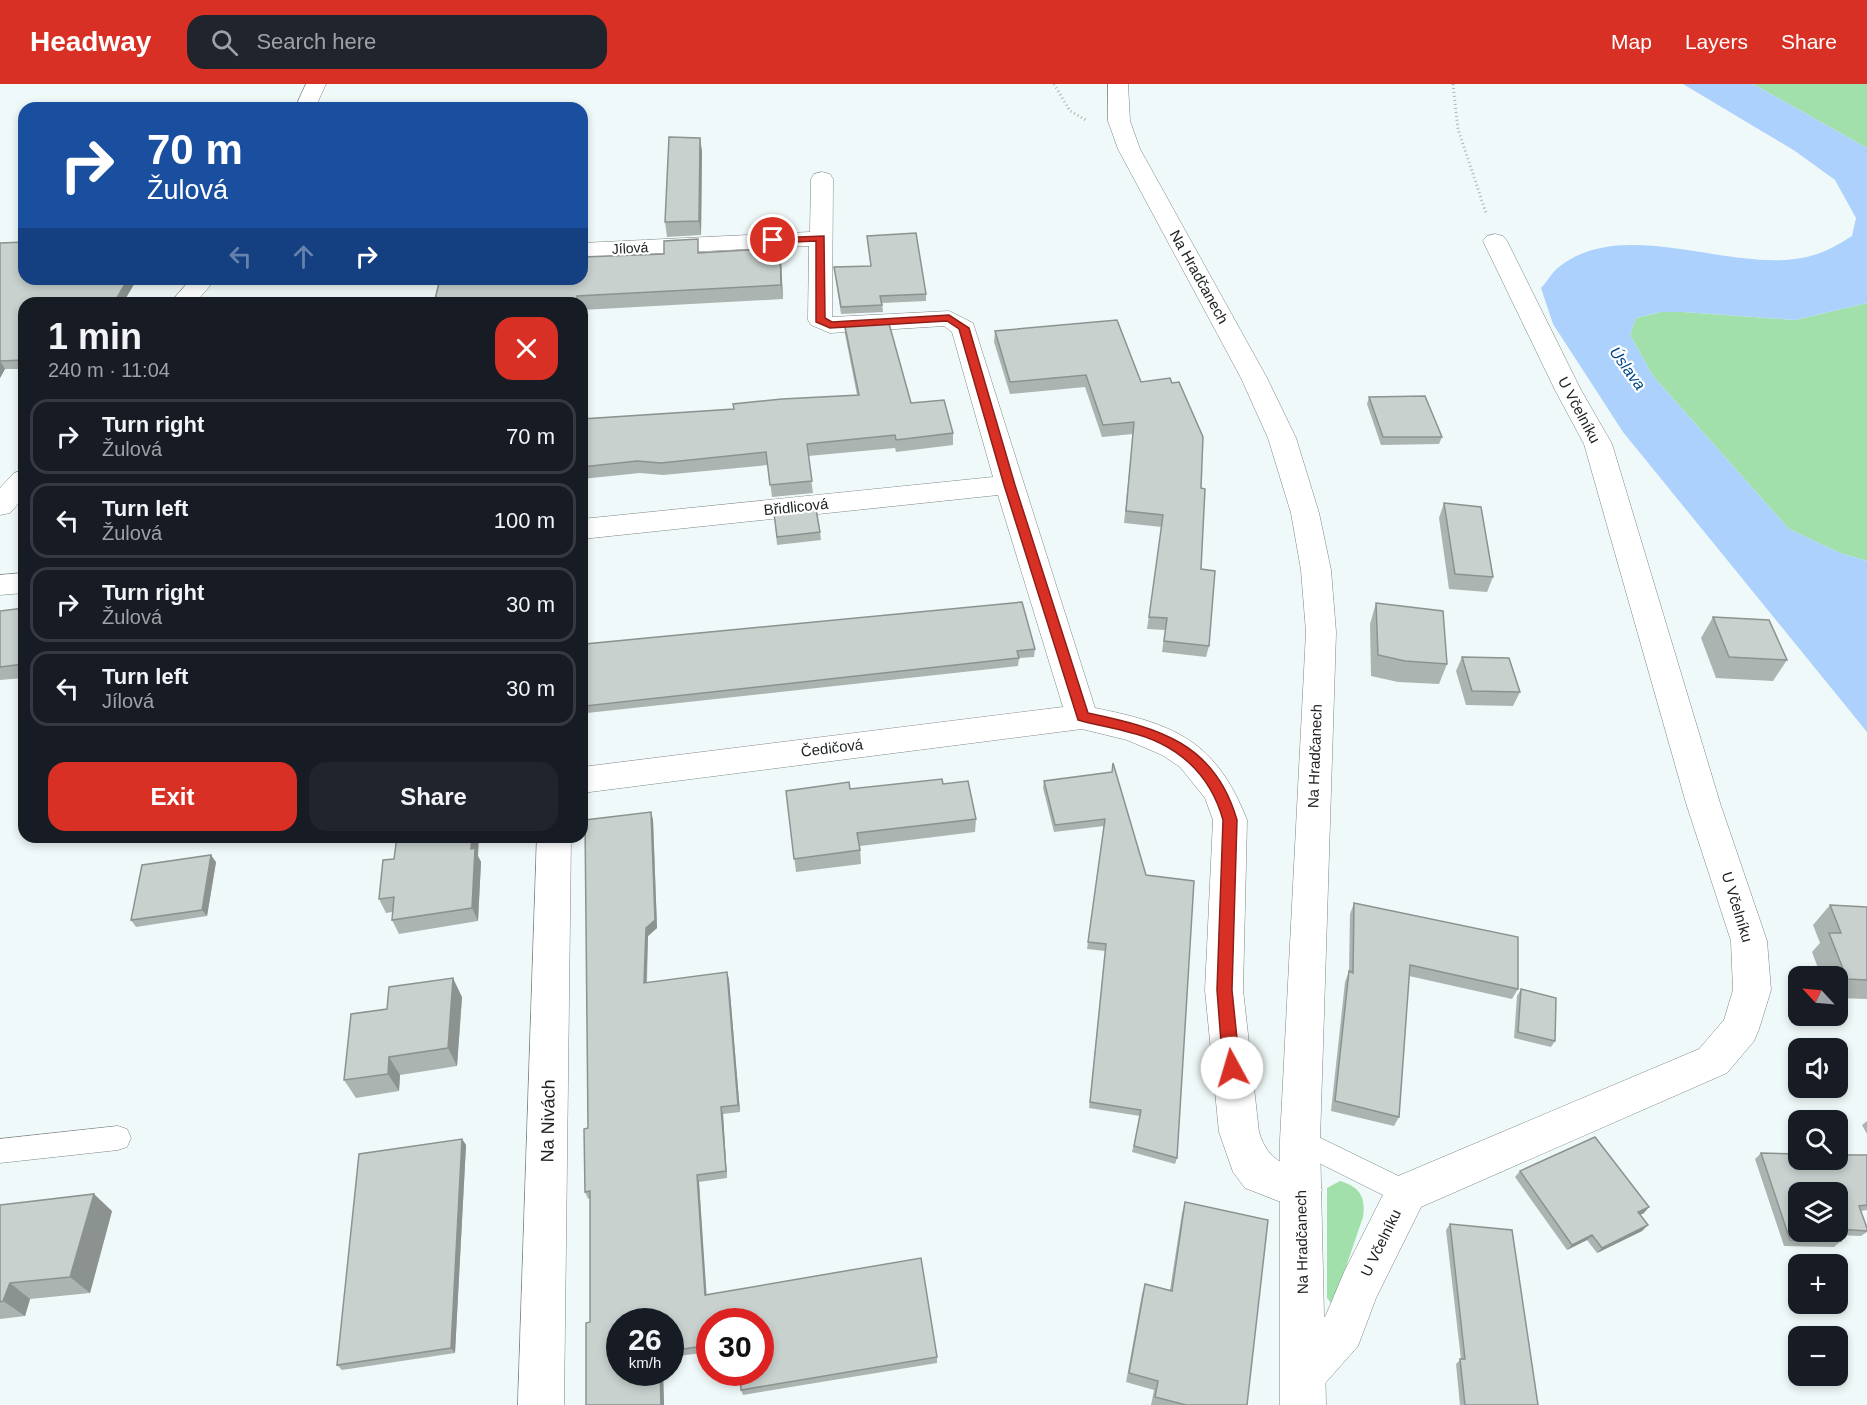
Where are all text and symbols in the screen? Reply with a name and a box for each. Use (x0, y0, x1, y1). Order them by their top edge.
search box (187, 15, 607, 69)
text: Headway (30, 26, 151, 57)
icon: search (208, 26, 241, 59)
text: Search here (256, 29, 376, 54)
text: Map (1611, 30, 1652, 53)
text: Layers (1685, 30, 1748, 53)
text: Share (1781, 30, 1837, 53)
icon: right (48, 126, 126, 204)
text: 70 m (147, 126, 243, 173)
text: Žulová (147, 175, 228, 205)
pin (747, 214, 798, 265)
icon: arrive (756, 223, 789, 256)
street label: Na Hradčanech (1167, 227, 1232, 326)
street label: Jílová (611, 239, 649, 257)
icon: left (224, 240, 257, 273)
icon: ahead (287, 240, 320, 273)
icon: right (350, 240, 383, 273)
text: 1 min (48, 316, 142, 357)
button: close (495, 317, 558, 380)
water label: Úslava (1606, 343, 1650, 393)
text: 240 m · 11:04 (48, 359, 170, 381)
street label: U Včelníku (1555, 374, 1604, 446)
text: Turn right (102, 412, 204, 437)
icon: right (51, 420, 84, 453)
text: 70 m (506, 424, 555, 449)
text: Žulová (102, 438, 162, 460)
street label: Břidlicová (763, 495, 830, 518)
text: Turn left (102, 496, 188, 521)
icon: left (51, 504, 84, 537)
text: 100 m (494, 508, 555, 533)
text: Žulová (102, 522, 162, 544)
text: Turn right (102, 580, 204, 605)
icon: right (51, 588, 84, 621)
text: 30 m (506, 592, 555, 617)
text: Žulová (102, 606, 162, 628)
text: Turn left (102, 664, 188, 689)
icon: left (51, 672, 84, 705)
text: 30 m (506, 676, 555, 701)
text: Jílová (102, 690, 154, 712)
street label: Na Hradčanech (1304, 704, 1325, 808)
street label: Čedičová (800, 735, 865, 760)
button: Exit (48, 762, 297, 831)
button: Share (309, 762, 558, 831)
street label: U Včelníku (1719, 870, 1756, 944)
north arrow (1788, 966, 1848, 1026)
map controls (1788, 966, 1848, 1386)
position arrow (1200, 1036, 1264, 1100)
button: sound (1788, 1038, 1848, 1098)
street label: Na Nivách (537, 1079, 559, 1163)
button: search (1788, 1110, 1848, 1170)
button: layers (1788, 1182, 1848, 1242)
street label: Na Hradčanech (1292, 1190, 1311, 1294)
street label: U Včelníku (1357, 1206, 1404, 1279)
button: + (1788, 1254, 1848, 1314)
speed limit sign: 30 (696, 1308, 774, 1386)
text: 26 (628, 1323, 662, 1356)
button: − (1788, 1326, 1848, 1386)
text: km/h (629, 1354, 661, 1371)

